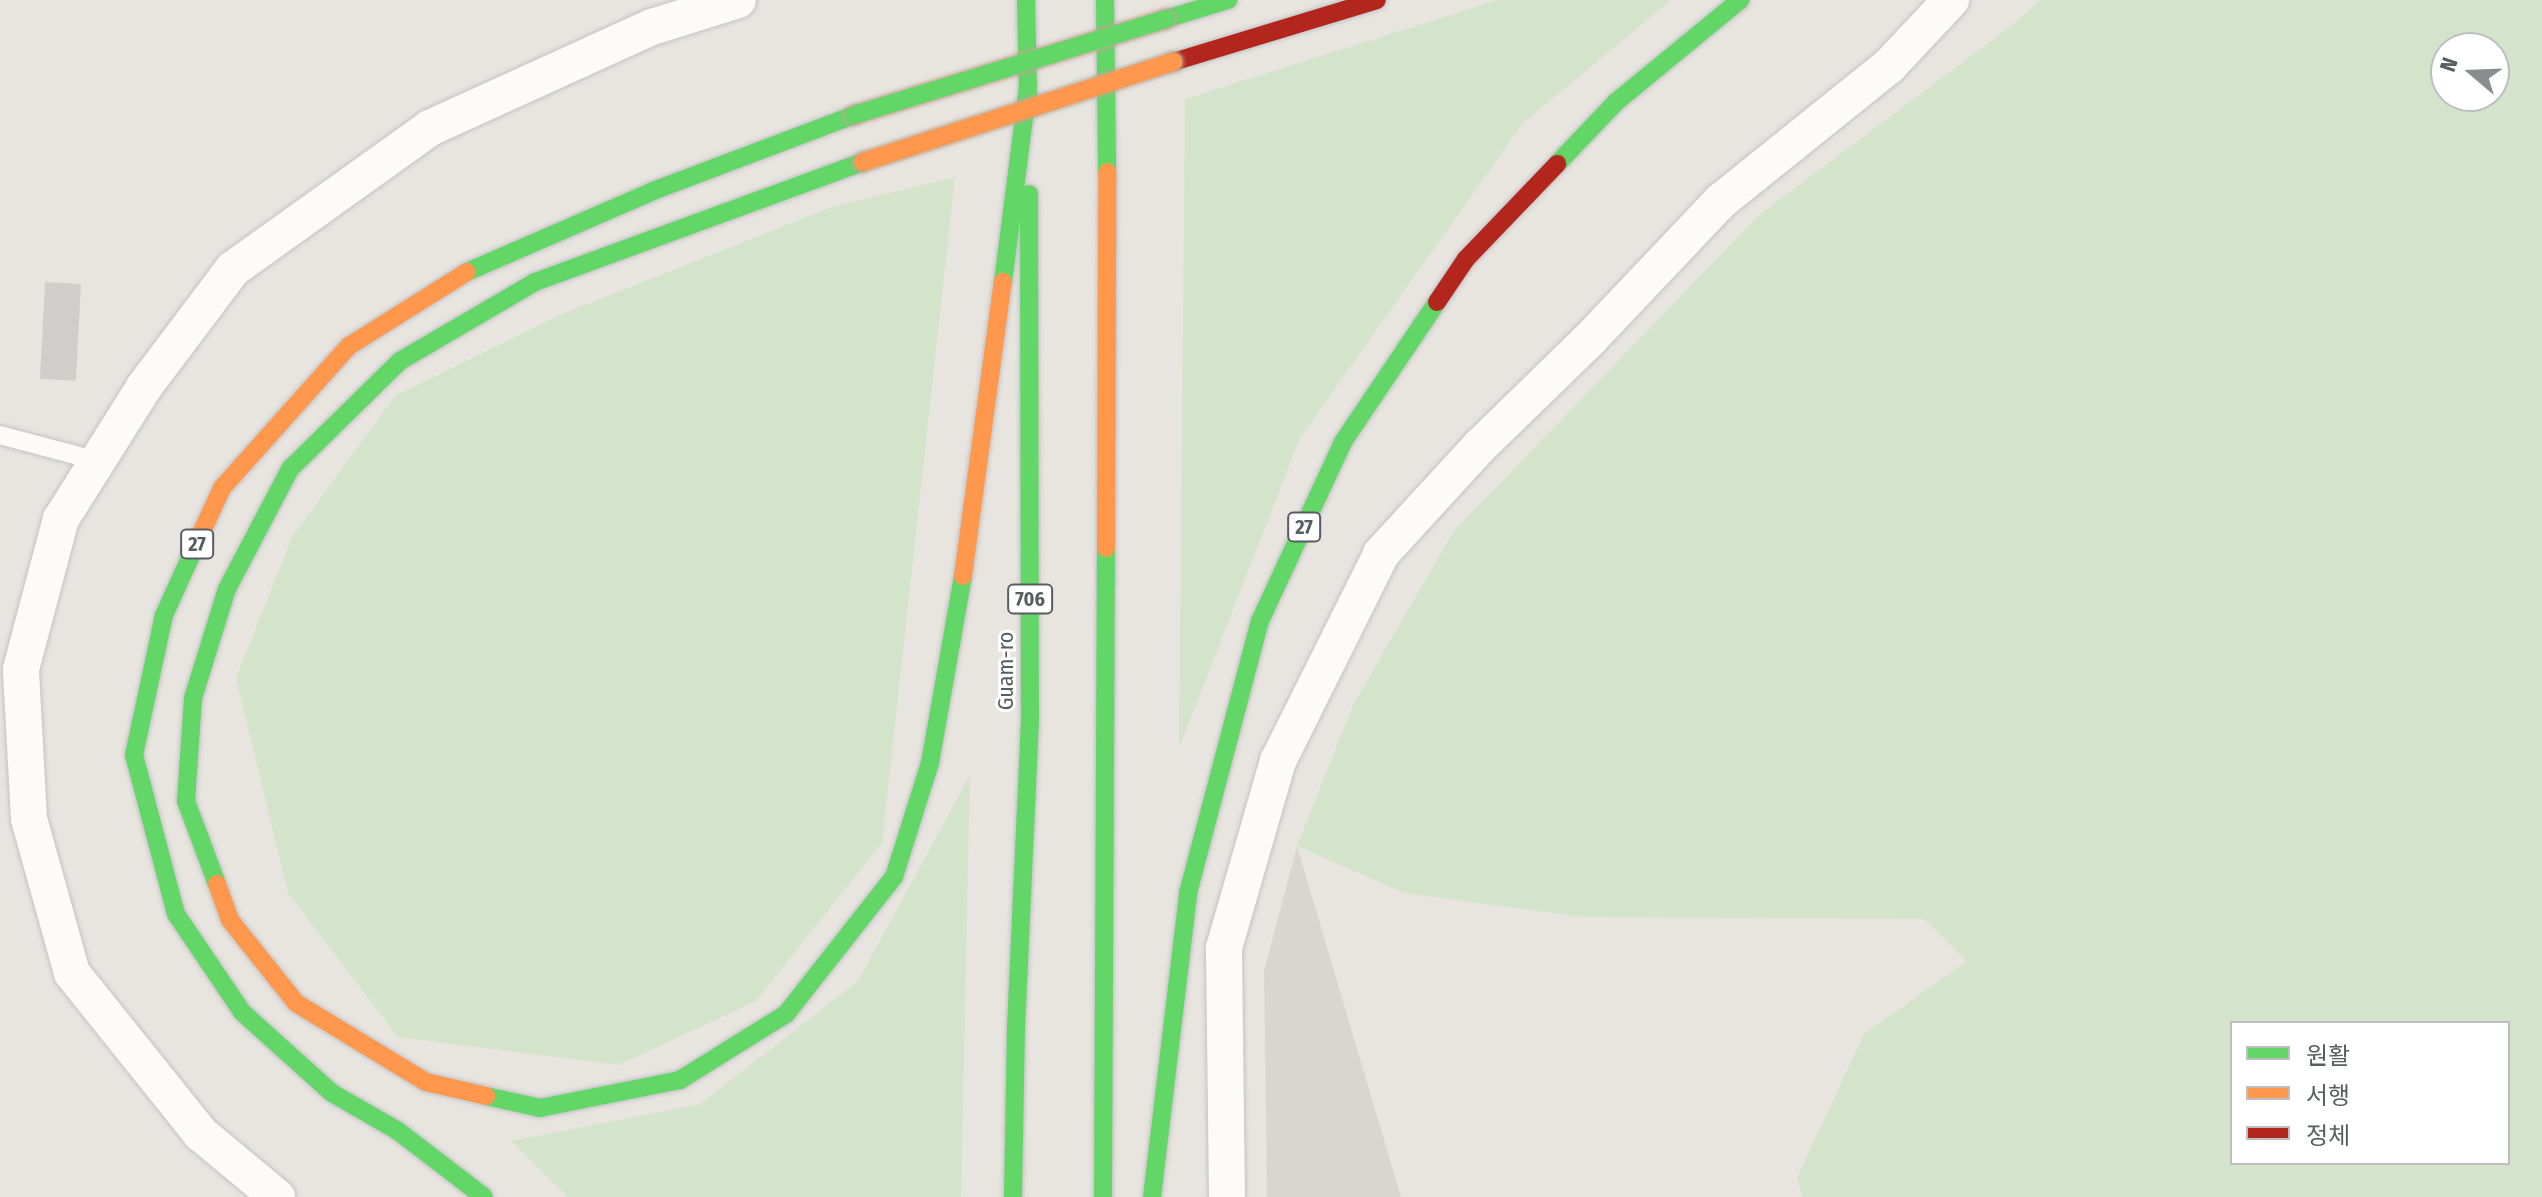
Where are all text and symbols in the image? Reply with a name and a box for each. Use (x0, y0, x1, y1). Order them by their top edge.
north arrow (2430, 32, 2510, 112)
text: N (2434, 54, 2464, 75)
road number: 27 (1286, 511, 1322, 543)
road number: 27 (179, 528, 215, 560)
road number: 706 (1006, 583, 1054, 615)
street label: Guam-ro (993, 632, 1019, 710)
legend (2230, 1021, 2510, 1165)
text: 원활 (2306, 1042, 2350, 1070)
text: 서행 (2306, 1082, 2350, 1110)
text: 정체 (2306, 1122, 2350, 1150)

